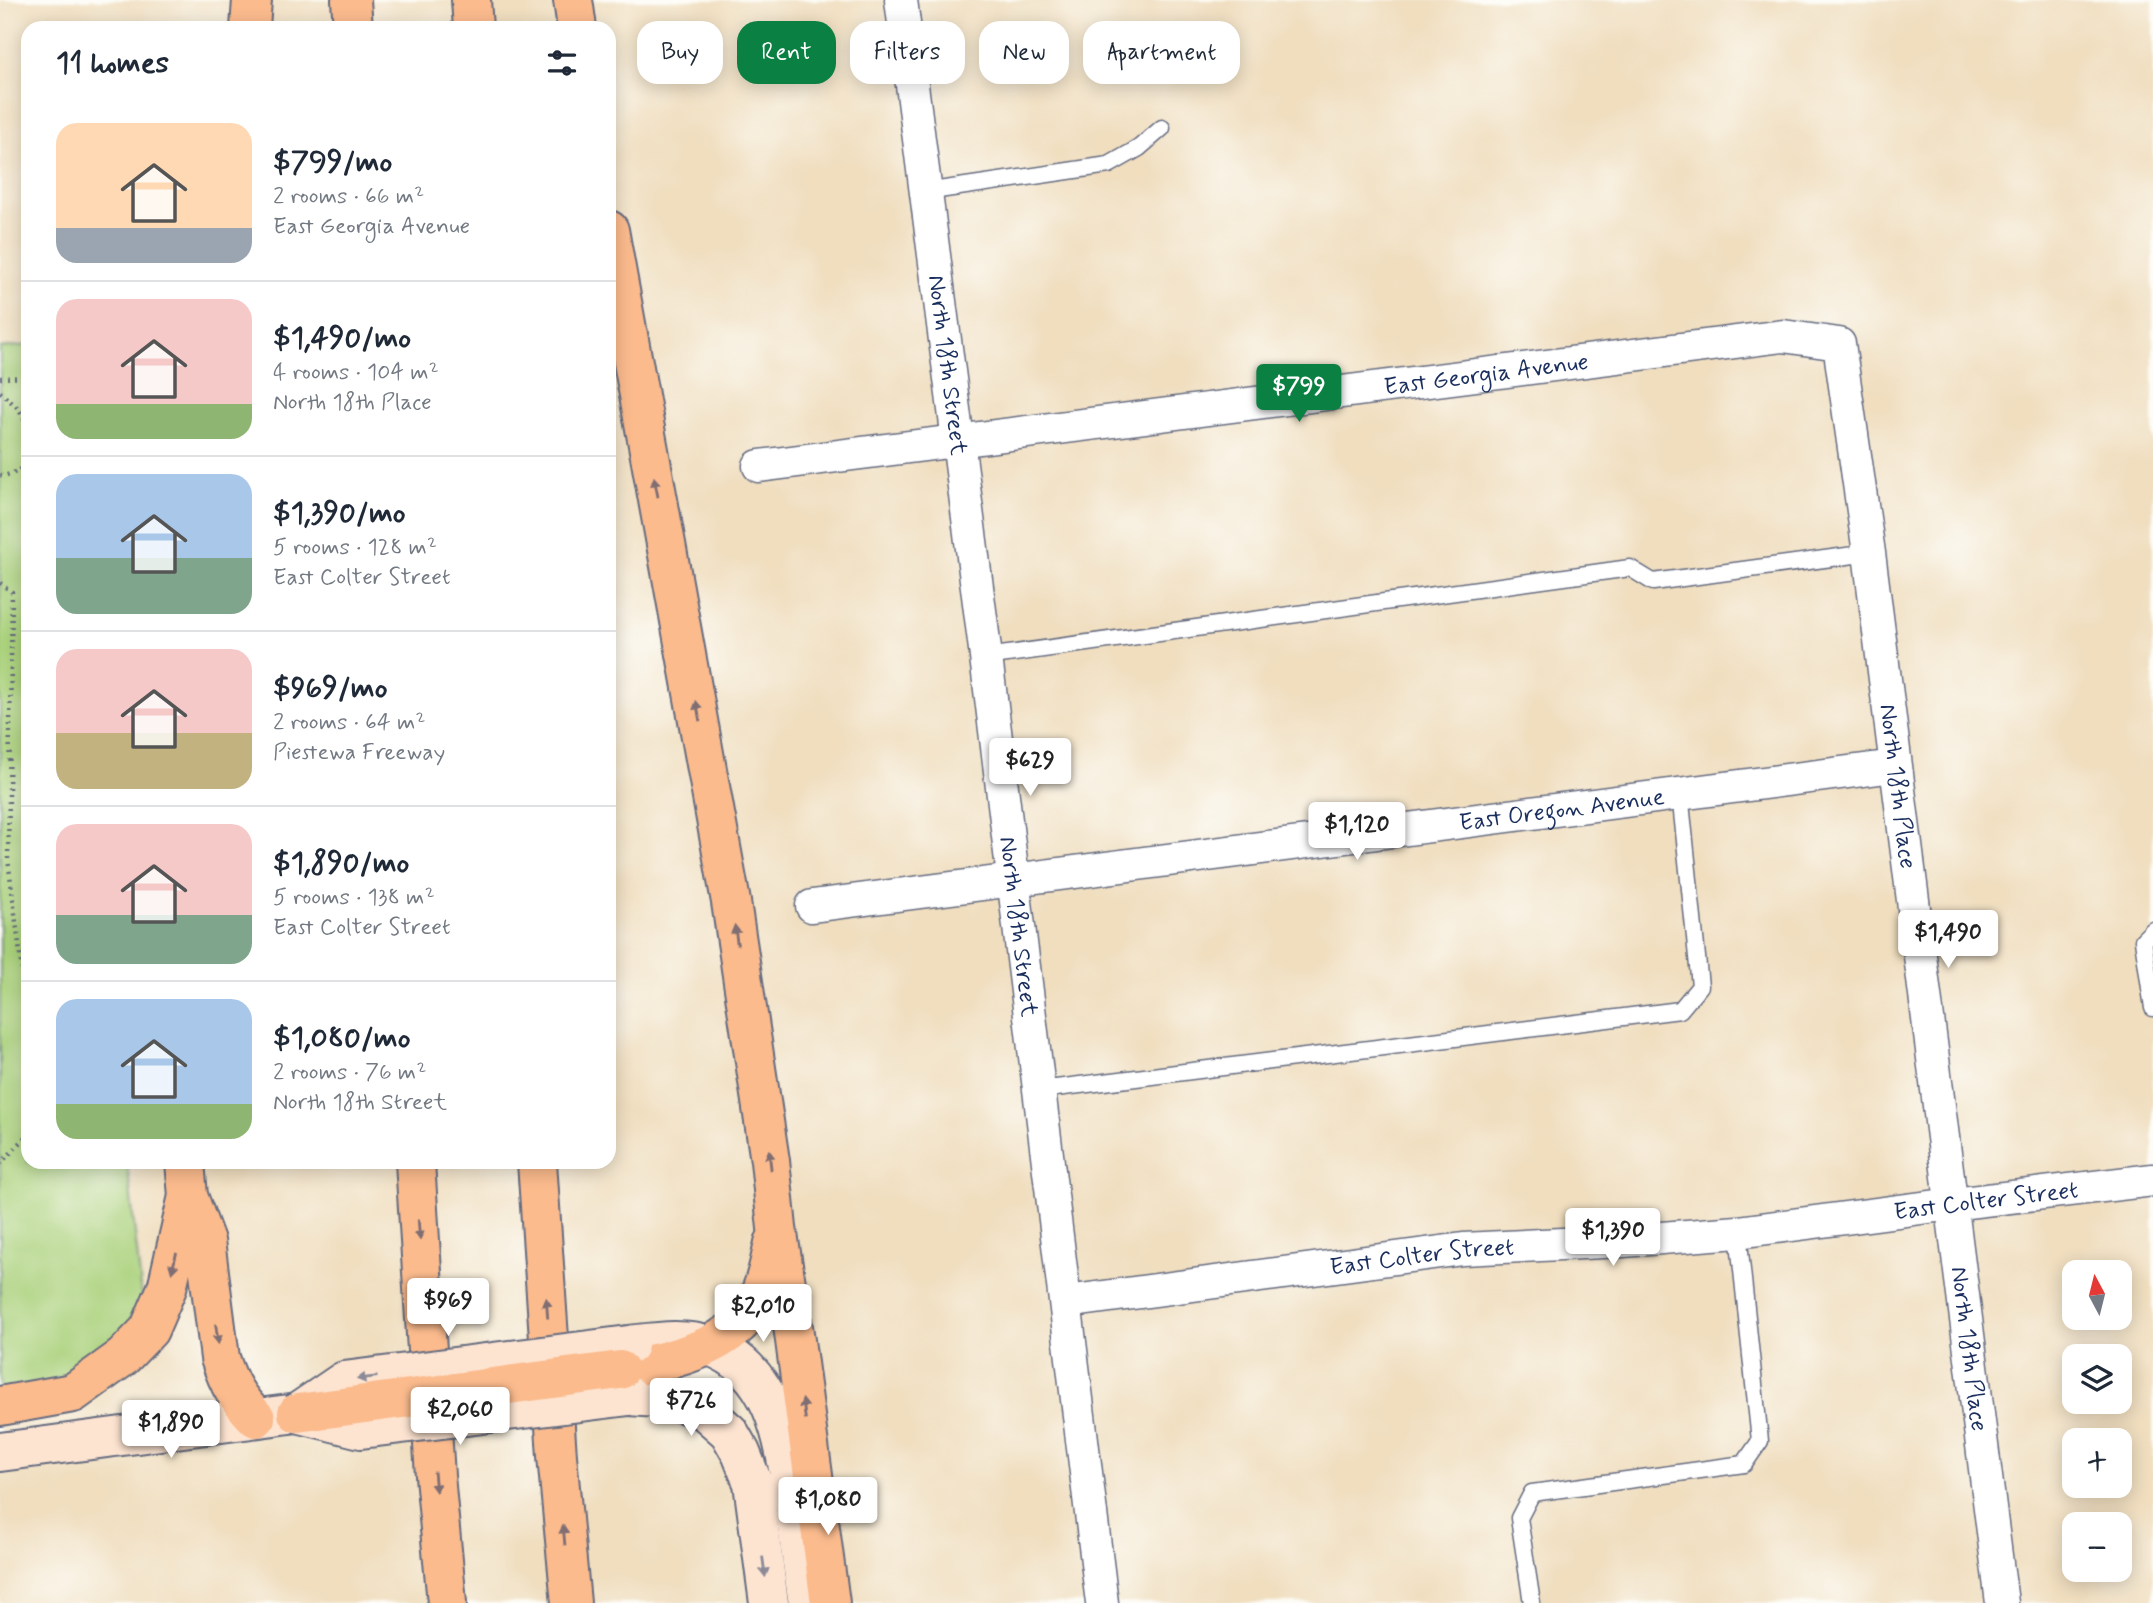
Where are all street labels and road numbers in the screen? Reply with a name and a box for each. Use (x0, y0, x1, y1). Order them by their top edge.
street label: North 18th Street (920, 273, 974, 457)
street label: East Georgia Avenue (1382, 347, 1590, 404)
street label: North 18th Place (1871, 702, 1923, 871)
street label: East Oregon Avenue (1457, 782, 1667, 839)
street label: North 18th Street (991, 835, 1044, 1019)
street label: East Colter Street (1892, 1175, 2080, 1228)
street label: East Colter Street (1328, 1232, 1515, 1284)
street label: North 18th Place (1943, 1265, 1994, 1433)

